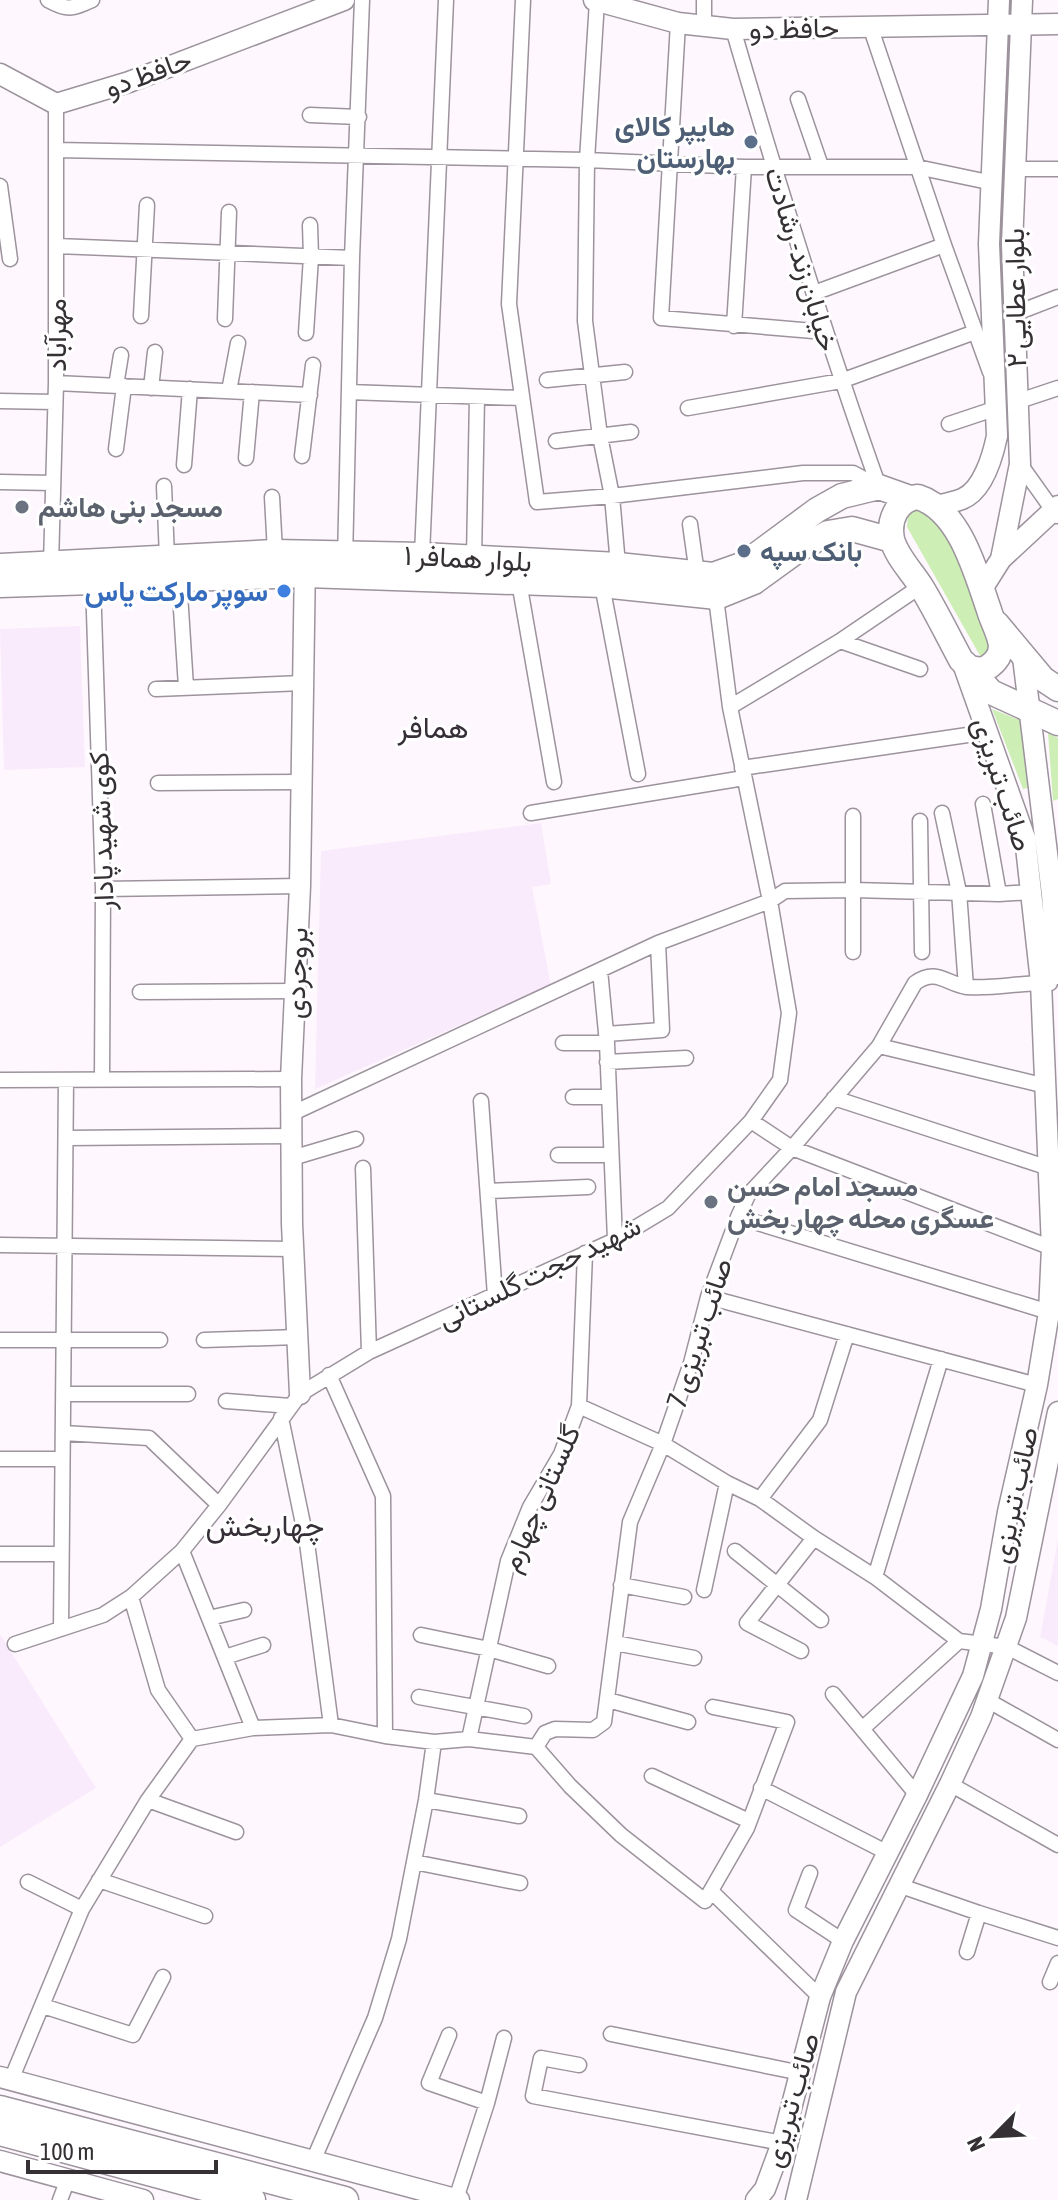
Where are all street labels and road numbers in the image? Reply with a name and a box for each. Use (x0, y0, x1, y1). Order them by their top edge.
street label: حافظ دو (749, 11, 839, 47)
street label: حافظ دو (100, 43, 196, 105)
street label: خیابان زند- رشادت (757, 163, 845, 355)
street label: بلوار عطایی ۲ (998, 228, 1034, 368)
street label: مهرآباد (40, 298, 74, 372)
street label: بلوار همافر ۱ (403, 539, 533, 579)
street label: صائب تبریزی (964, 713, 1040, 855)
street label: کوی شهید پادار (82, 751, 123, 912)
street label: بروجردی (278, 927, 316, 1019)
street label: شهید حجت گلستانی (432, 1209, 647, 1337)
street label: صائب تبریزی 7 (660, 1254, 740, 1413)
street label: گلستانی چهارم (493, 1420, 589, 1577)
street label: صائب تبریزی (984, 1424, 1046, 1567)
street label: صائب تبریزی (757, 2029, 827, 2172)

